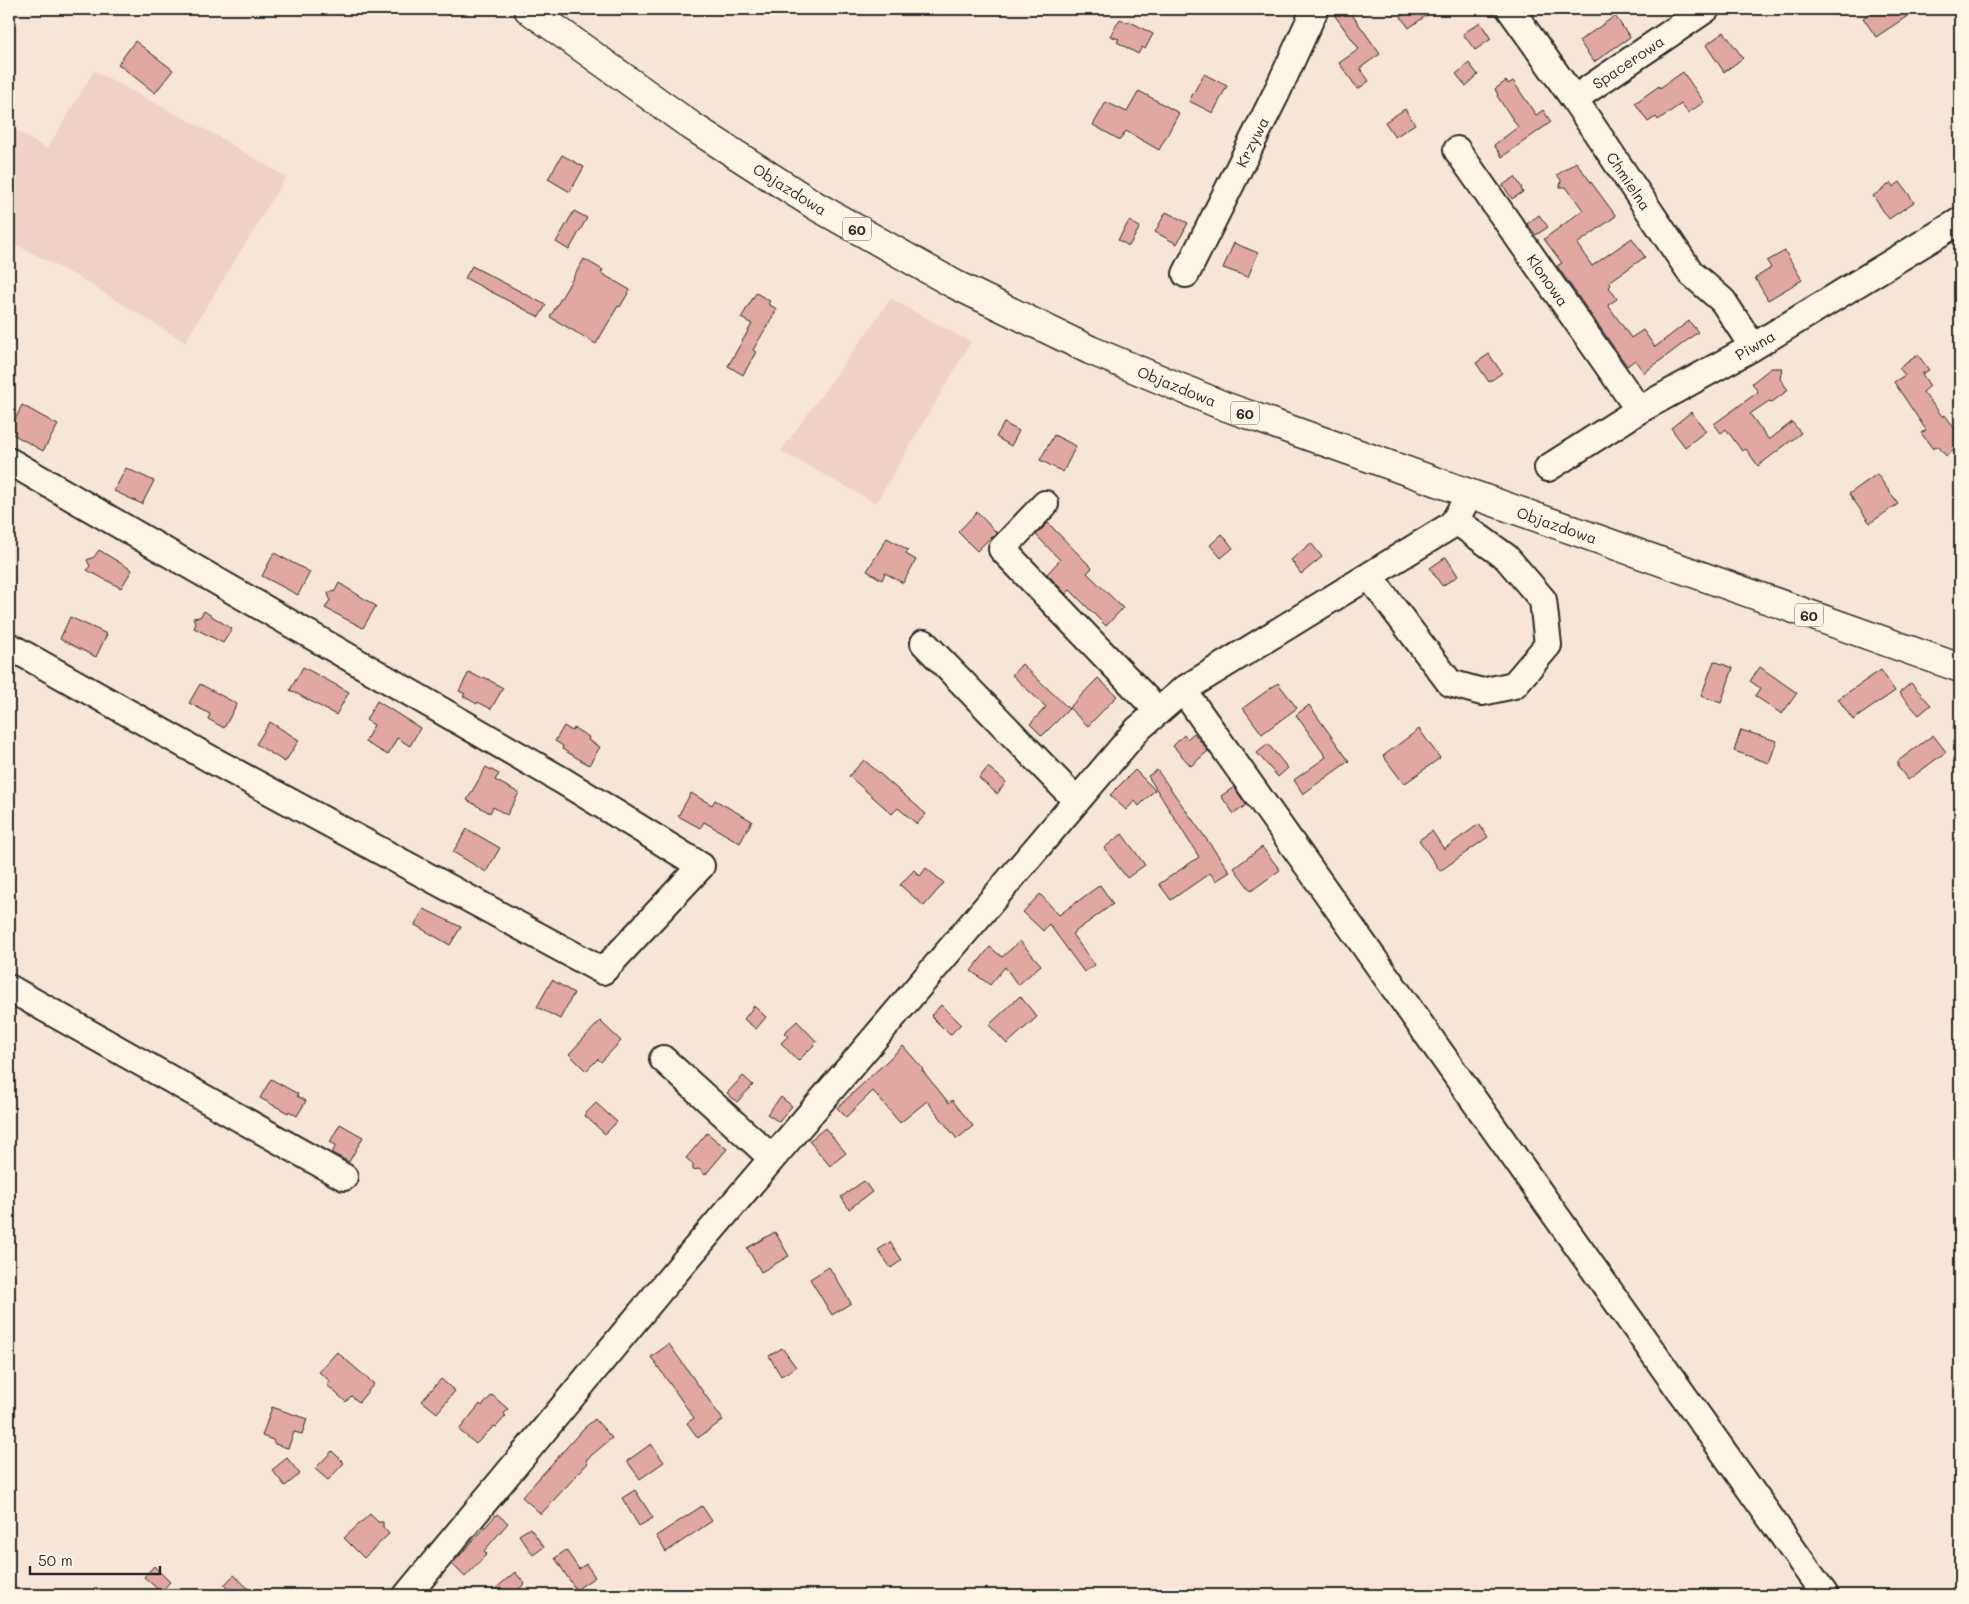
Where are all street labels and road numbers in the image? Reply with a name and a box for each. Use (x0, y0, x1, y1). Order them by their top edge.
street label: Spacerowa (1588, 31, 1668, 93)
street label: Krzywa (1231, 113, 1273, 171)
street label: Chmielna (1602, 148, 1656, 214)
street label: Objazdowa (749, 158, 831, 220)
road number: 60 (843, 218, 871, 240)
street label: Klonowa (1523, 250, 1573, 310)
street label: Piwna (1731, 326, 1779, 364)
street label: Objazdowa (1135, 361, 1219, 411)
road number: 60 (1231, 402, 1259, 424)
street label: Objazdowa (1514, 502, 1600, 548)
road number: 60 (1795, 604, 1823, 626)

